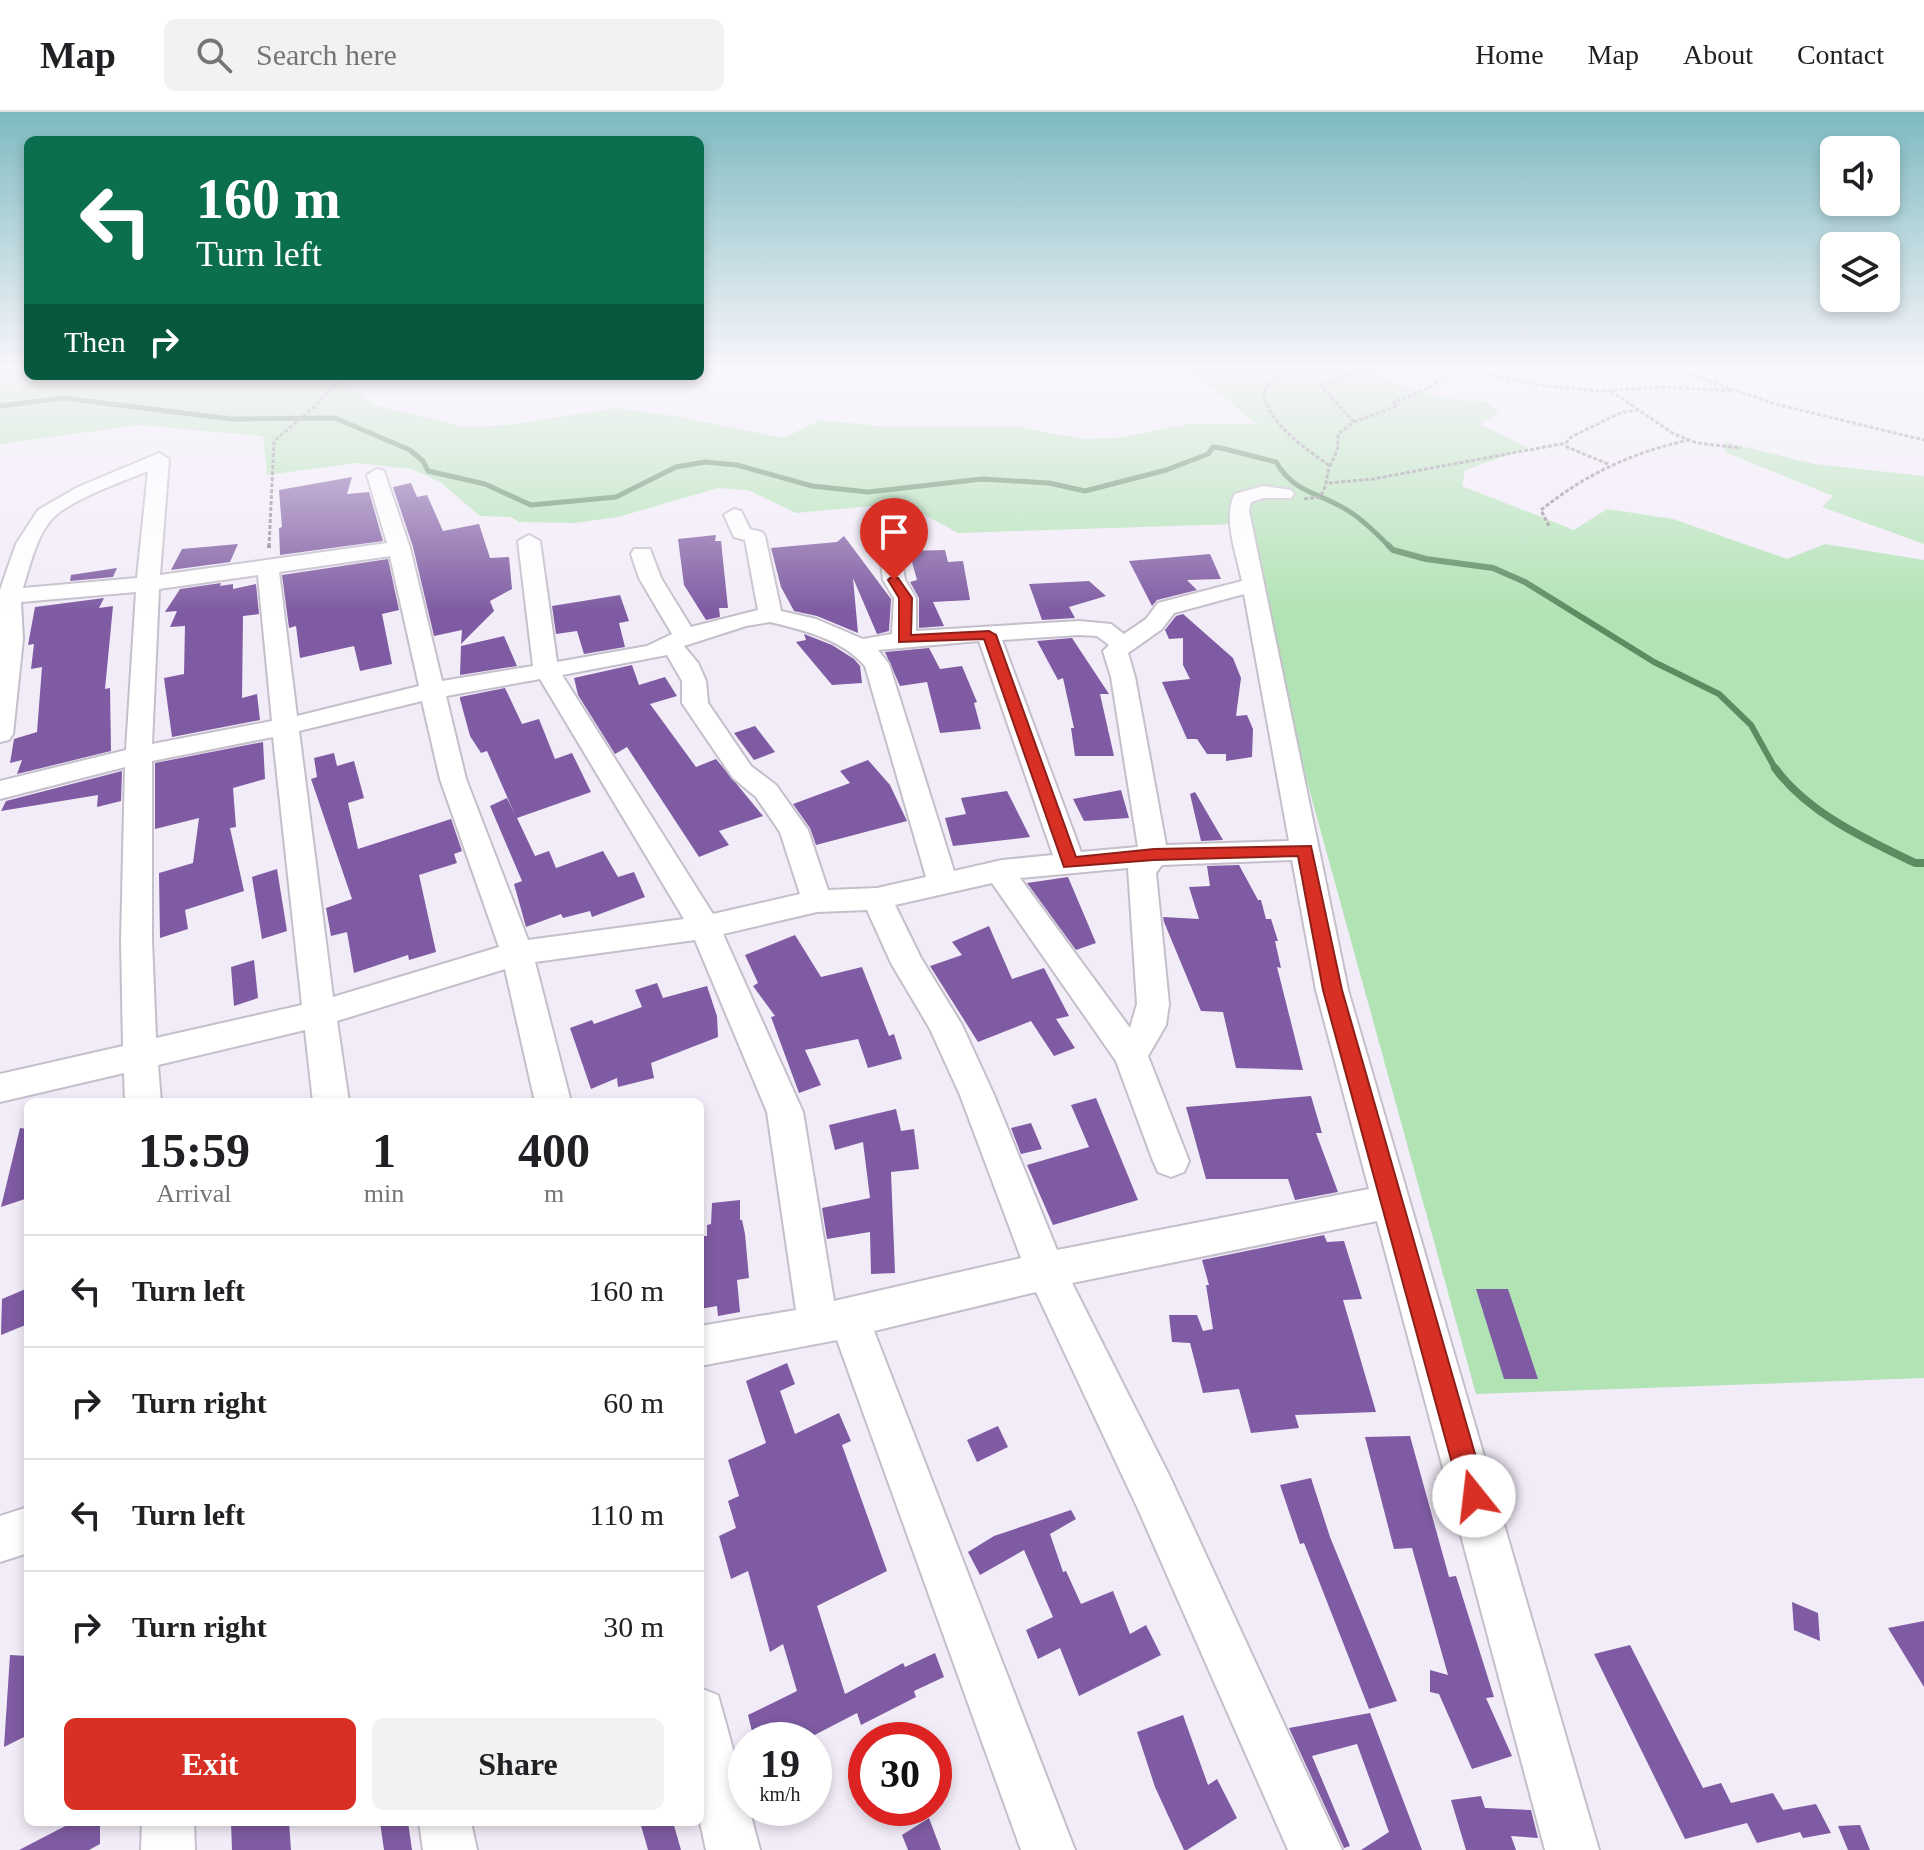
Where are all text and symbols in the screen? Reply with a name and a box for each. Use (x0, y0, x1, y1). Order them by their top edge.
search box (164, 19, 724, 91)
icon: search (192, 33, 236, 77)
text: Map (40, 34, 116, 76)
text: Search here (256, 38, 397, 71)
text: Home (1475, 39, 1544, 70)
text: Map (1588, 39, 1639, 70)
text: About (1683, 39, 1753, 70)
text: Contact (1797, 39, 1884, 70)
map controls (1820, 136, 1900, 312)
button: sound (1820, 136, 1900, 216)
icon: left (64, 168, 168, 272)
text: 160 m (196, 168, 341, 230)
button: layers (1820, 232, 1900, 312)
text: Turn left (196, 234, 322, 274)
icon: right (142, 320, 186, 364)
text: Then (64, 325, 126, 358)
pin (860, 498, 928, 580)
icon: arrive (872, 510, 916, 554)
text: 15:59 (138, 1124, 250, 1177)
text: 1 (372, 1124, 396, 1177)
text: 400 (518, 1124, 590, 1177)
text: Arrival (156, 1179, 231, 1208)
text: min (364, 1179, 404, 1208)
text: m (544, 1179, 564, 1208)
icon: left (64, 1269, 108, 1313)
text: Turn left (132, 1274, 245, 1307)
text: 160 m (588, 1274, 664, 1307)
icon: right (64, 1381, 108, 1425)
text: Turn right (132, 1386, 267, 1419)
text: 60 m (603, 1386, 664, 1419)
position arrow (1432, 1454, 1516, 1538)
icon: left (64, 1493, 108, 1537)
text: Turn left (132, 1498, 245, 1531)
text: 110 m (589, 1498, 664, 1531)
icon: right (64, 1605, 108, 1649)
text: Turn right (132, 1610, 267, 1643)
text: 30 m (603, 1610, 664, 1643)
button: Exit (64, 1718, 356, 1810)
button: Share (372, 1718, 664, 1810)
speed limit sign: 30 (848, 1722, 952, 1826)
text: 19 (760, 1741, 800, 1786)
text: km/h (759, 1783, 801, 1805)

